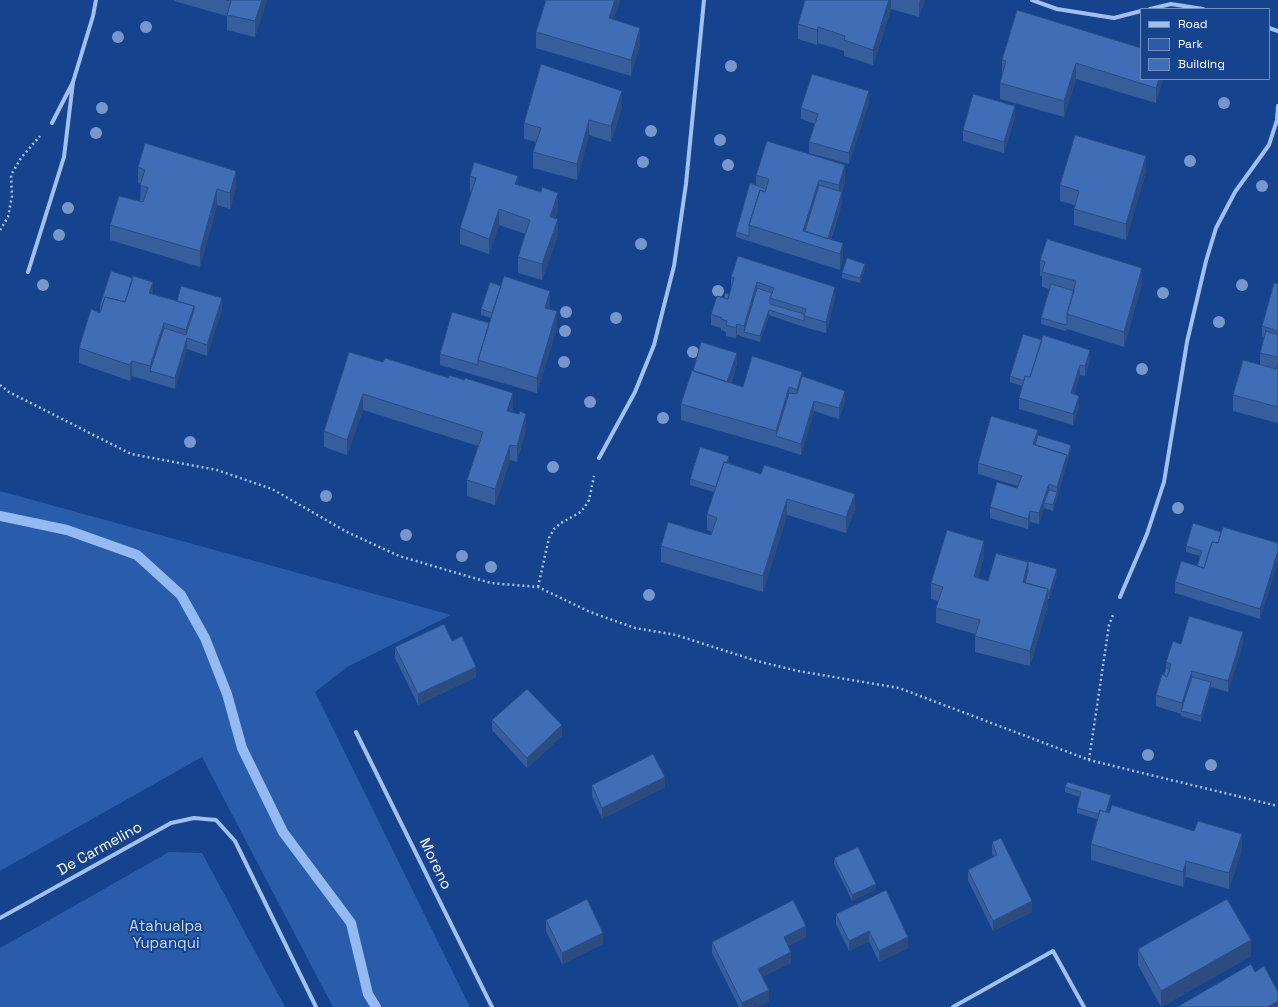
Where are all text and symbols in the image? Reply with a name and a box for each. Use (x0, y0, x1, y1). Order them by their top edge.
legend (1140, 8, 1270, 80)
text: Road (1178, 16, 1207, 32)
text: Park (1178, 36, 1203, 52)
text: Building (1178, 56, 1225, 72)
street label: De Carmelino (54, 818, 146, 880)
street label: Moreno (415, 835, 455, 893)
park label: Atahualpa Yupanqui (129, 918, 203, 953)

